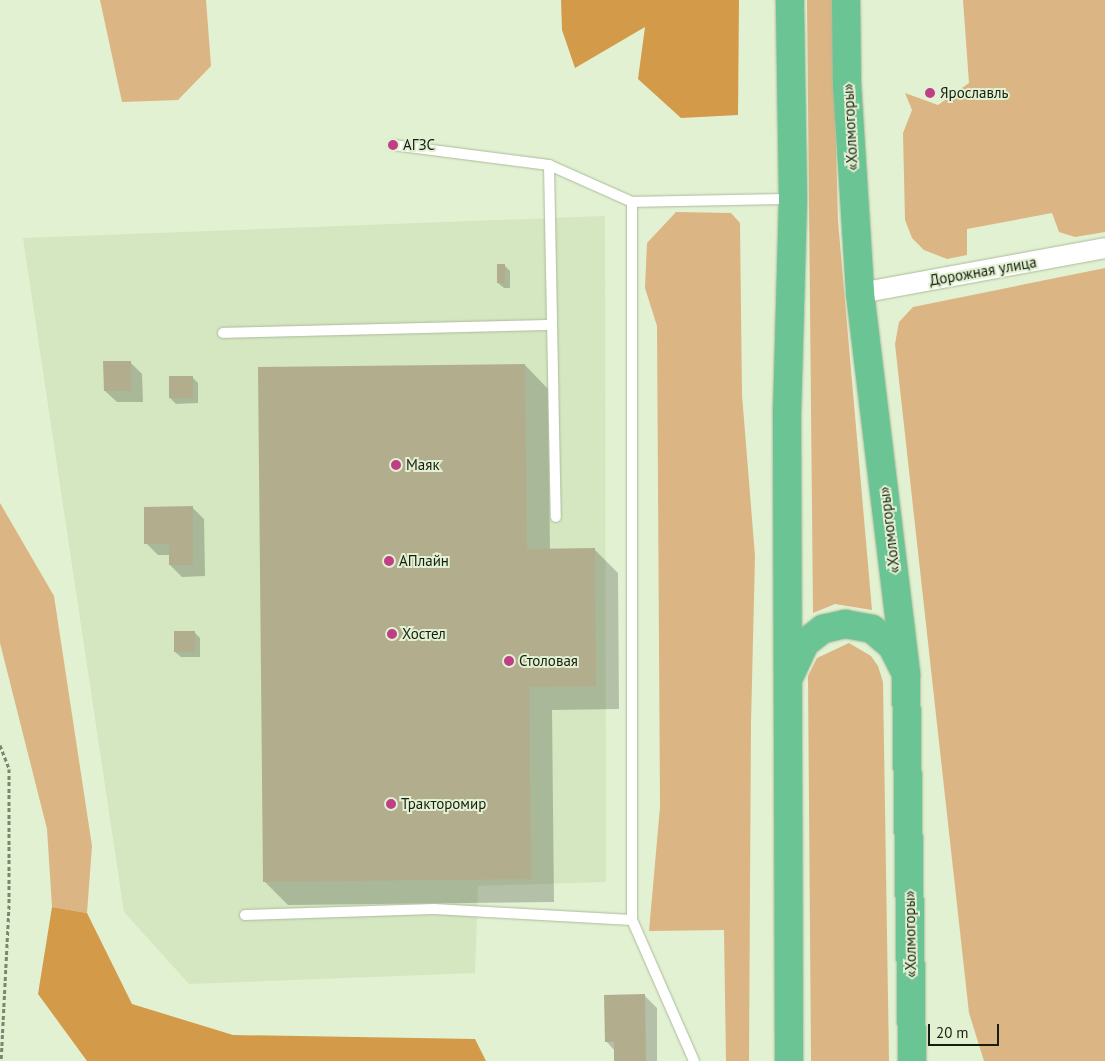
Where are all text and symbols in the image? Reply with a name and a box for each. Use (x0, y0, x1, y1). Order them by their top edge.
street label: «Холмогоры» (839, 83, 861, 171)
place label: Ярославль (940, 84, 1008, 102)
marker: Ярославль (924, 87, 936, 99)
place label: АГЗС (403, 136, 435, 154)
marker: АГЗС (387, 139, 399, 151)
street label: Дорожная улица (928, 253, 1038, 289)
place label: Маяк (406, 456, 440, 474)
marker: Маяк (390, 459, 402, 471)
street label: «Холмогоры» (875, 485, 903, 575)
place label: АПлайн (399, 552, 449, 570)
marker: АПлайн (383, 555, 395, 567)
place label: Хостел (402, 625, 446, 643)
marker: Хостел (386, 628, 398, 640)
place label: Столовая (519, 652, 578, 670)
marker: Столовая (503, 655, 515, 667)
place label: Тракторомир (401, 795, 486, 813)
marker: Тракторомир (385, 798, 397, 810)
street label: «Холмогоры» (900, 890, 920, 978)
scale bar (930, 1014, 1001, 1046)
text: 20 m (936, 1023, 969, 1042)

